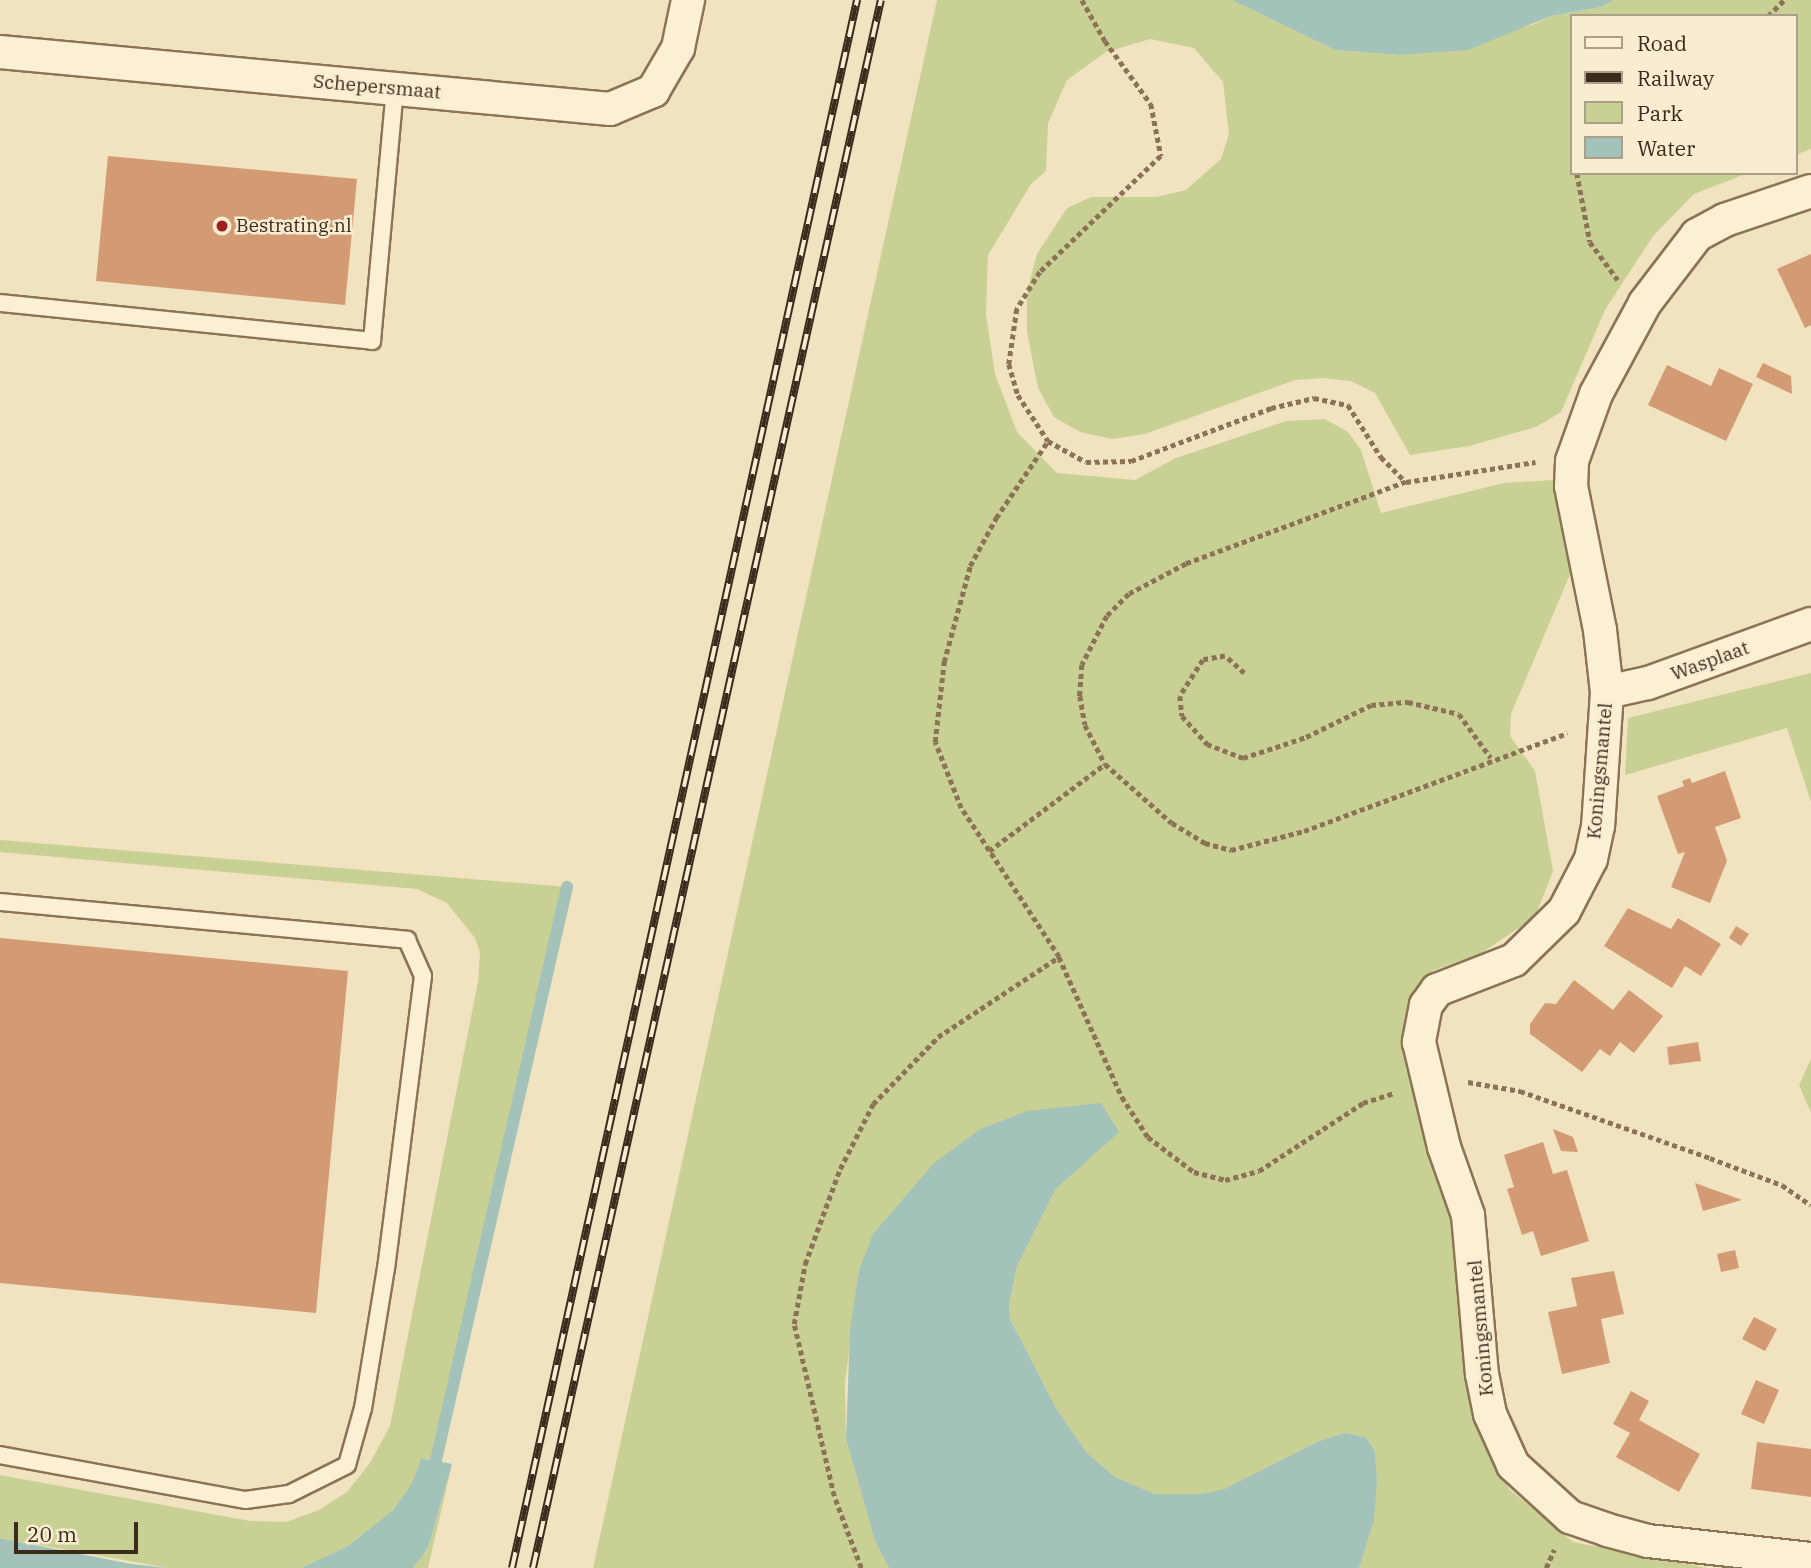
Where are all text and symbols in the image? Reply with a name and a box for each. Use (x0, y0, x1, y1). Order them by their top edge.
legend (1570, 14, 1797, 175)
text: Road (1637, 29, 1687, 57)
text: Railway (1637, 64, 1714, 92)
street label: Schepersmaat (312, 70, 442, 104)
text: Park (1637, 99, 1683, 127)
text: Water (1637, 134, 1695, 162)
place label: Bestrating.nl (236, 215, 352, 237)
marker: Bestrating.nl (214, 218, 230, 234)
street label: Wasplaat (1668, 636, 1752, 686)
street label: Koningsmantel (1583, 702, 1617, 840)
street label: Koningsmantel (1464, 1259, 1498, 1397)
scale bar (18, 1508, 142, 1552)
text: 20 m (27, 1520, 77, 1548)

